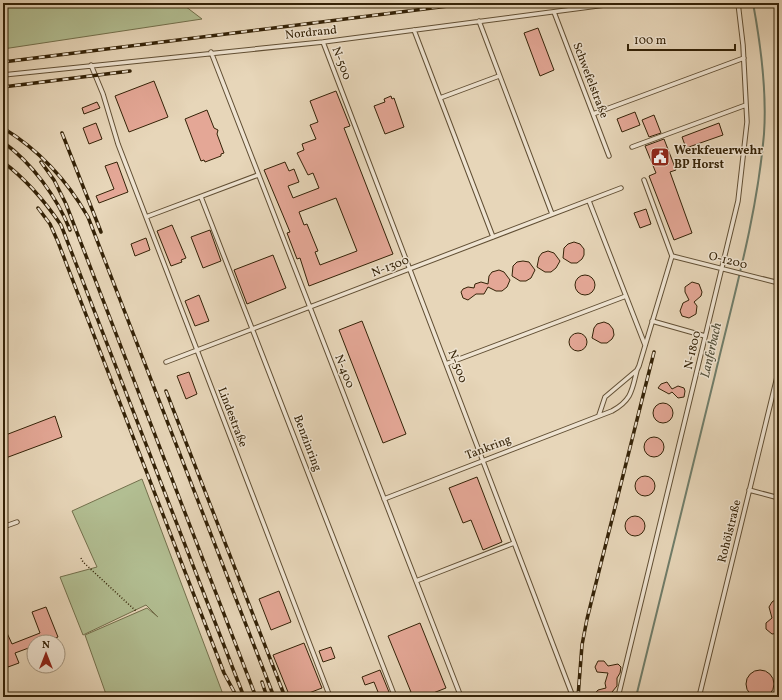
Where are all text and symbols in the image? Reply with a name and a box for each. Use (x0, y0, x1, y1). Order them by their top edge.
street label: Nordrand (284, 22, 338, 44)
scale bar (628, 26, 735, 52)
text: 100 m (634, 33, 667, 49)
street label: Schwefelstraße (568, 40, 612, 121)
street label: N-500 (327, 45, 355, 82)
place label: Werkfeuerwehr BP Horst (674, 143, 763, 173)
public building icon: Werkfeuerwehr BP Horst (649, 146, 671, 168)
street label: O-1200 (707, 248, 749, 274)
street label: N-1300 (369, 252, 412, 281)
water label: Lanferbach (697, 320, 727, 380)
street label: N-1800 (681, 329, 705, 371)
street label: N-500 (443, 348, 471, 385)
street label: N-400 (330, 352, 358, 391)
street label: Lindestraße (213, 385, 251, 450)
street label: Benzinring (289, 413, 325, 474)
street label: Tankring (463, 432, 514, 464)
street label: Rohölstraße (714, 498, 746, 564)
north arrow (26, 634, 66, 674)
text: N (42, 638, 50, 653)

